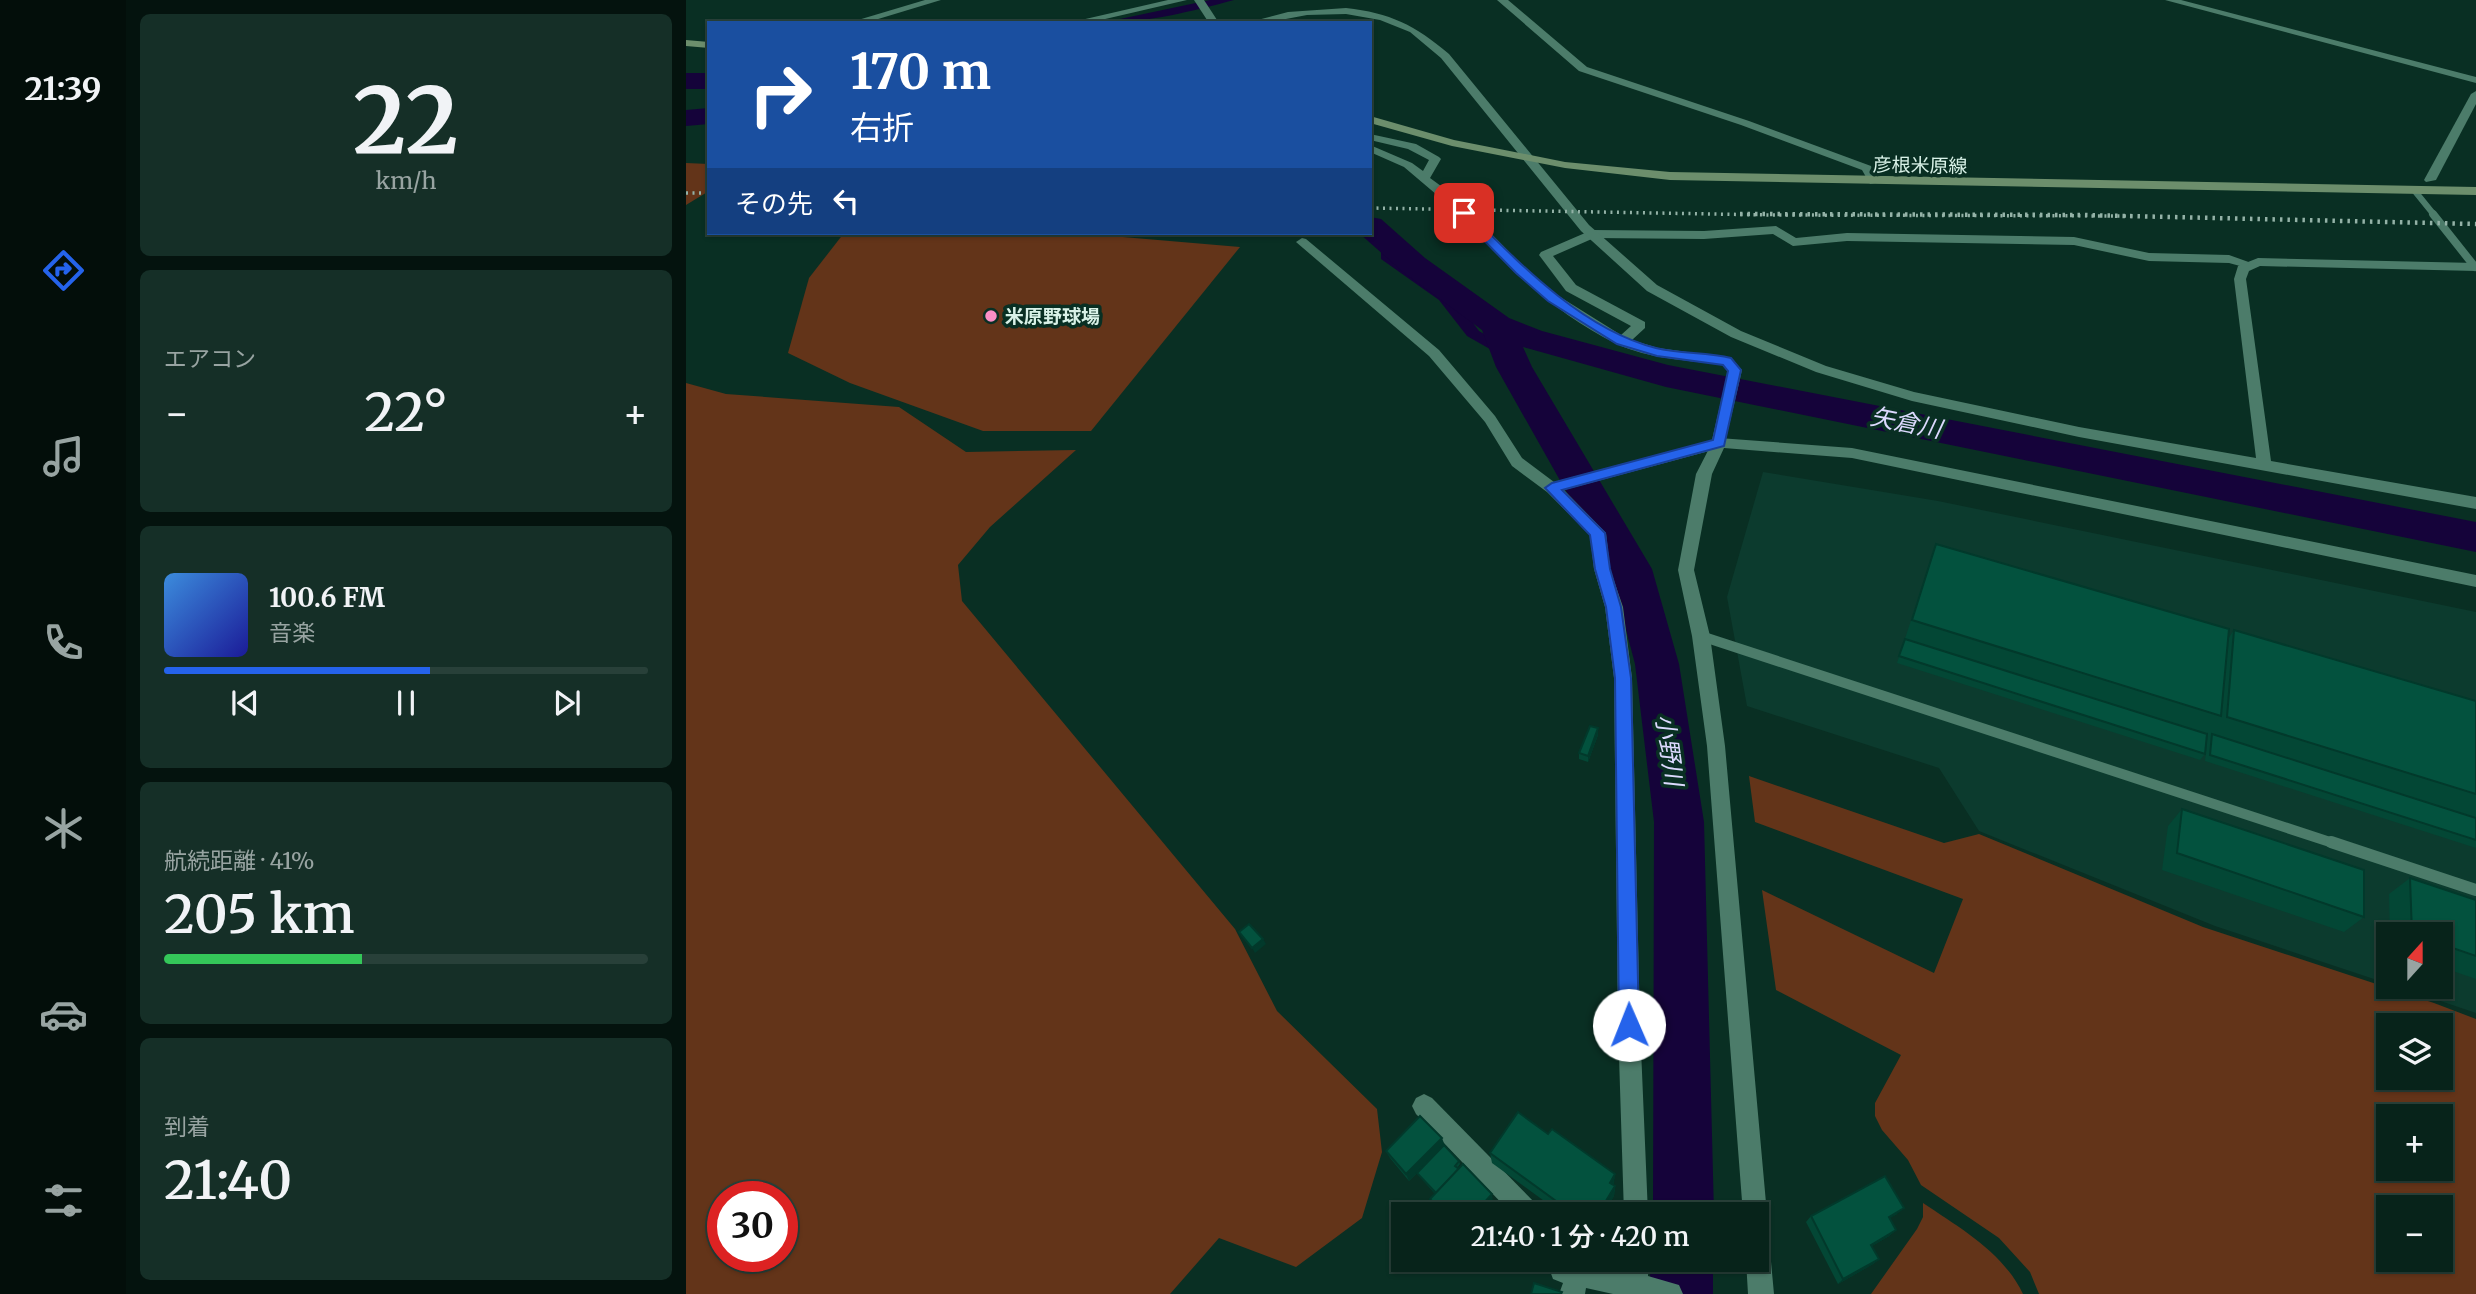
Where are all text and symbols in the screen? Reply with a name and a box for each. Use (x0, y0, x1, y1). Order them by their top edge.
text: 170 m (850, 41, 991, 102)
icon: right (735, 49, 826, 140)
text: 22 (353, 63, 459, 178)
text: 21:39 (24, 69, 102, 109)
text: 右折 (850, 108, 914, 148)
street label: 彦根米原線 (1872, 152, 1968, 178)
text: km/h (376, 166, 436, 195)
icon: left (827, 182, 865, 220)
pin (1434, 183, 1494, 243)
text: その先 (735, 187, 813, 220)
icon: arrive (1445, 194, 1483, 232)
icon: directions (39, 246, 88, 295)
place label: 米原野球場 (1005, 304, 1100, 328)
marker: 米原野球場 (983, 308, 999, 324)
text: エアコン (164, 344, 256, 373)
text: 22° (364, 380, 448, 445)
text: − (164, 390, 189, 437)
text: + (623, 390, 648, 437)
water label: 矢倉川 (1868, 400, 1947, 445)
icon: music (39, 432, 88, 481)
text: 100.6 FM (269, 581, 385, 614)
icon: phone (39, 618, 88, 667)
text: 音楽 (269, 618, 315, 647)
icon: previous (226, 684, 264, 722)
icon: pause (387, 684, 425, 722)
icon: next (548, 684, 586, 722)
water label: 小野川 (1649, 712, 1690, 791)
icon: climate (39, 804, 88, 853)
text: 航続距離 · 41% (164, 846, 315, 875)
text: 205 km (164, 882, 355, 947)
north arrow (2376, 922, 2454, 999)
map controls (2376, 922, 2453, 1272)
position arrow (1592, 988, 1666, 1062)
icon: car (39, 990, 88, 1039)
button: layers (2376, 1013, 2453, 1090)
button: + (2376, 1104, 2453, 1181)
text: 到着 (164, 1112, 210, 1141)
text: 21:40 (164, 1148, 292, 1213)
icon: filters (39, 1176, 88, 1225)
speed limit sign: 30 (707, 1181, 798, 1272)
button: − (2376, 1195, 2453, 1272)
text: 21:40 · 1 分 · 420 m (1471, 1220, 1689, 1253)

